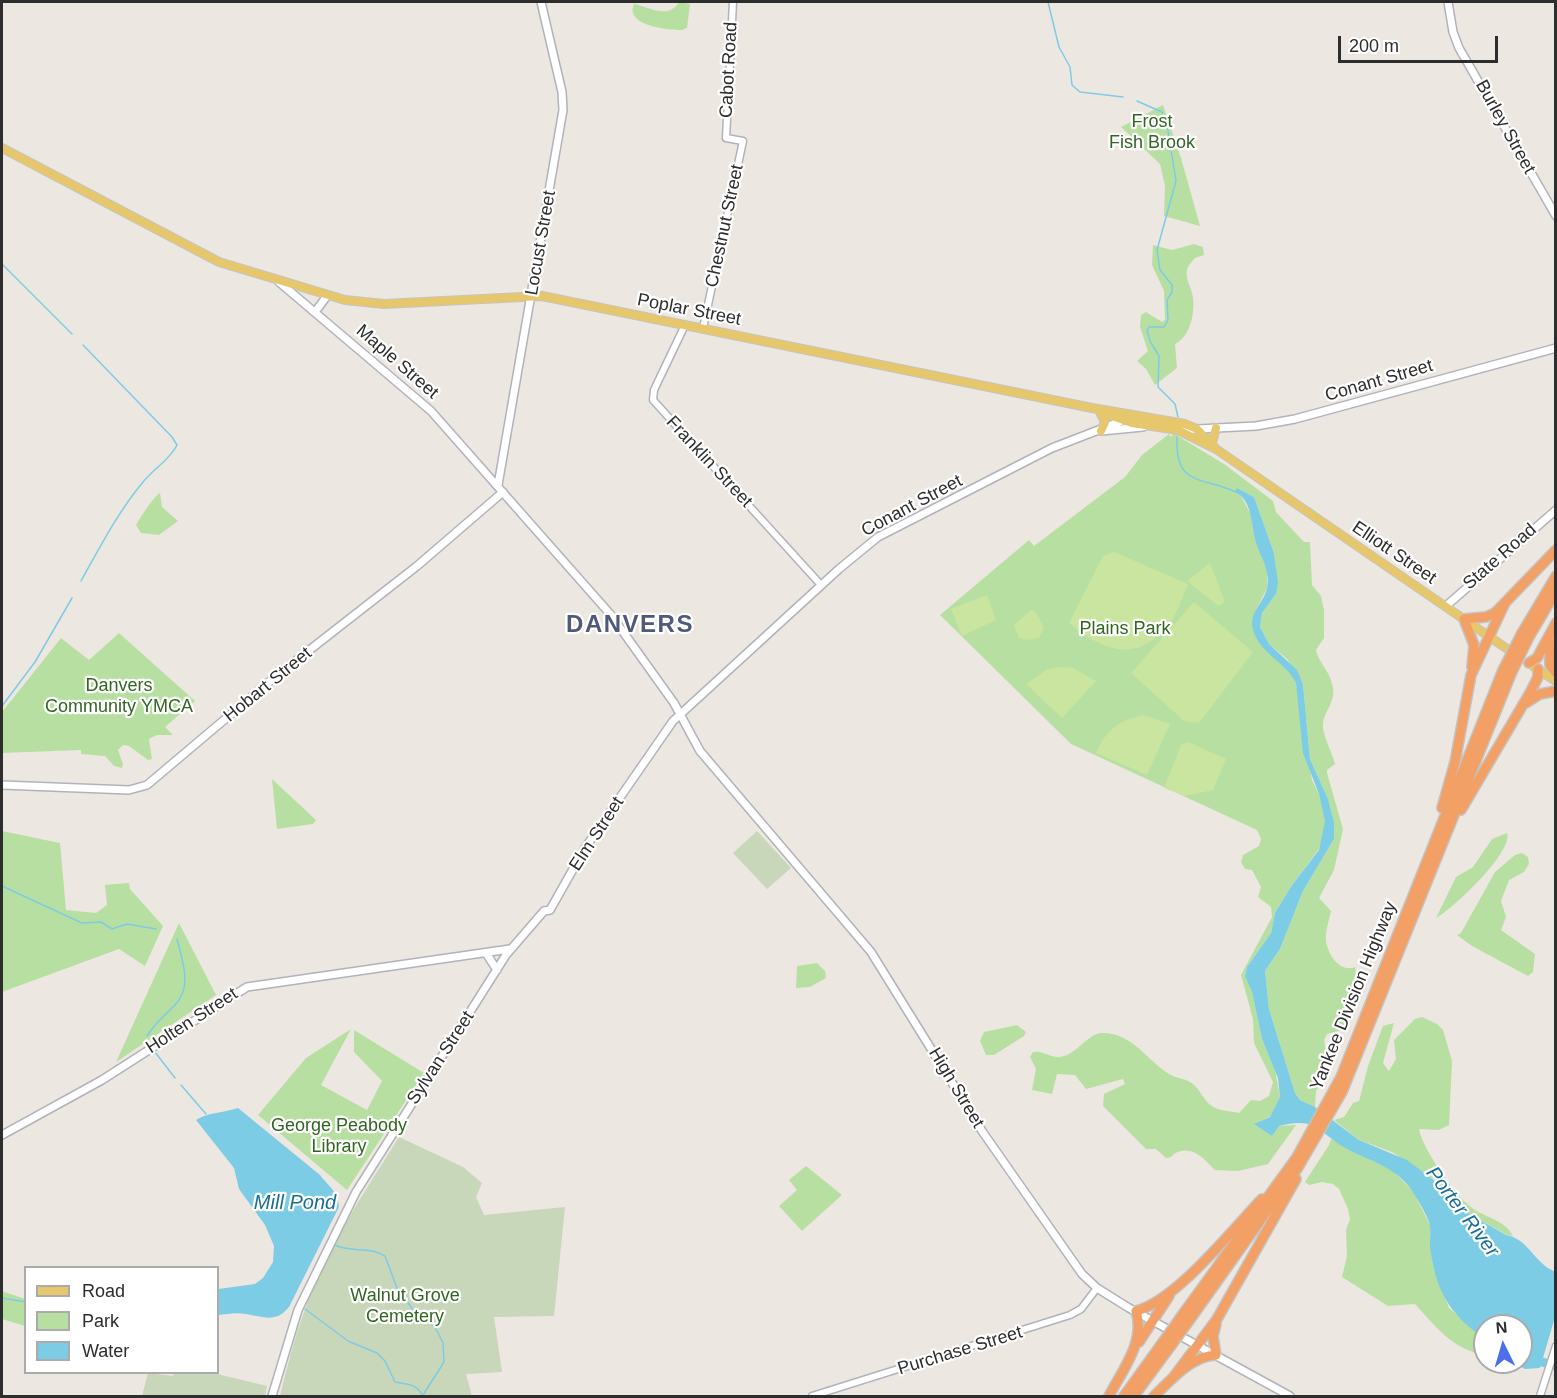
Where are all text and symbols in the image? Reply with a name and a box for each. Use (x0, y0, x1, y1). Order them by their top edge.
street label: Cabot Road (716, 21, 742, 119)
scale bar (1341, 24, 1502, 62)
text: 200 m (1349, 36, 1399, 56)
street label: Burley Street (1470, 76, 1540, 178)
park label: Frost Fish Brook (1109, 111, 1195, 154)
street label: Chestnut Street (701, 163, 749, 289)
street label: Locust Street (521, 189, 561, 297)
street label: Poplar Street (635, 289, 743, 331)
street label: Maple Street (351, 320, 443, 404)
street label: Conant Street (1323, 355, 1435, 407)
street label: Franklin Street (661, 412, 757, 512)
street label: Conant Street (858, 470, 966, 542)
street label: Elliott Street (1348, 517, 1440, 589)
street label: State Road (1459, 519, 1541, 595)
district label: DANVERS (566, 611, 694, 639)
park label: Plains Park (1079, 618, 1171, 640)
street label: Hobart Street (220, 643, 316, 727)
park label: Danvers Community YMCA (45, 675, 193, 718)
street label: Elm Street (565, 793, 629, 875)
street label: Yankee Division Highway (1306, 898, 1402, 1094)
street label: Holten Street (142, 983, 242, 1059)
street label: Sylvan Street (403, 1007, 479, 1109)
street label: High Street (924, 1044, 988, 1132)
park label: George Peabody Library (271, 1115, 407, 1158)
water label: Porter River (1420, 1162, 1504, 1262)
water label: Mill Pond (254, 1191, 336, 1215)
legend (24, 1266, 219, 1374)
text: Road (82, 1281, 125, 1301)
park label: Walnut Grove Cemetery (350, 1285, 460, 1328)
text: Park (82, 1311, 119, 1331)
north arrow (1473, 1314, 1533, 1374)
text: N (1495, 1319, 1508, 1337)
street label: Purchase Street (895, 1322, 1025, 1380)
text: Water (82, 1341, 129, 1361)

